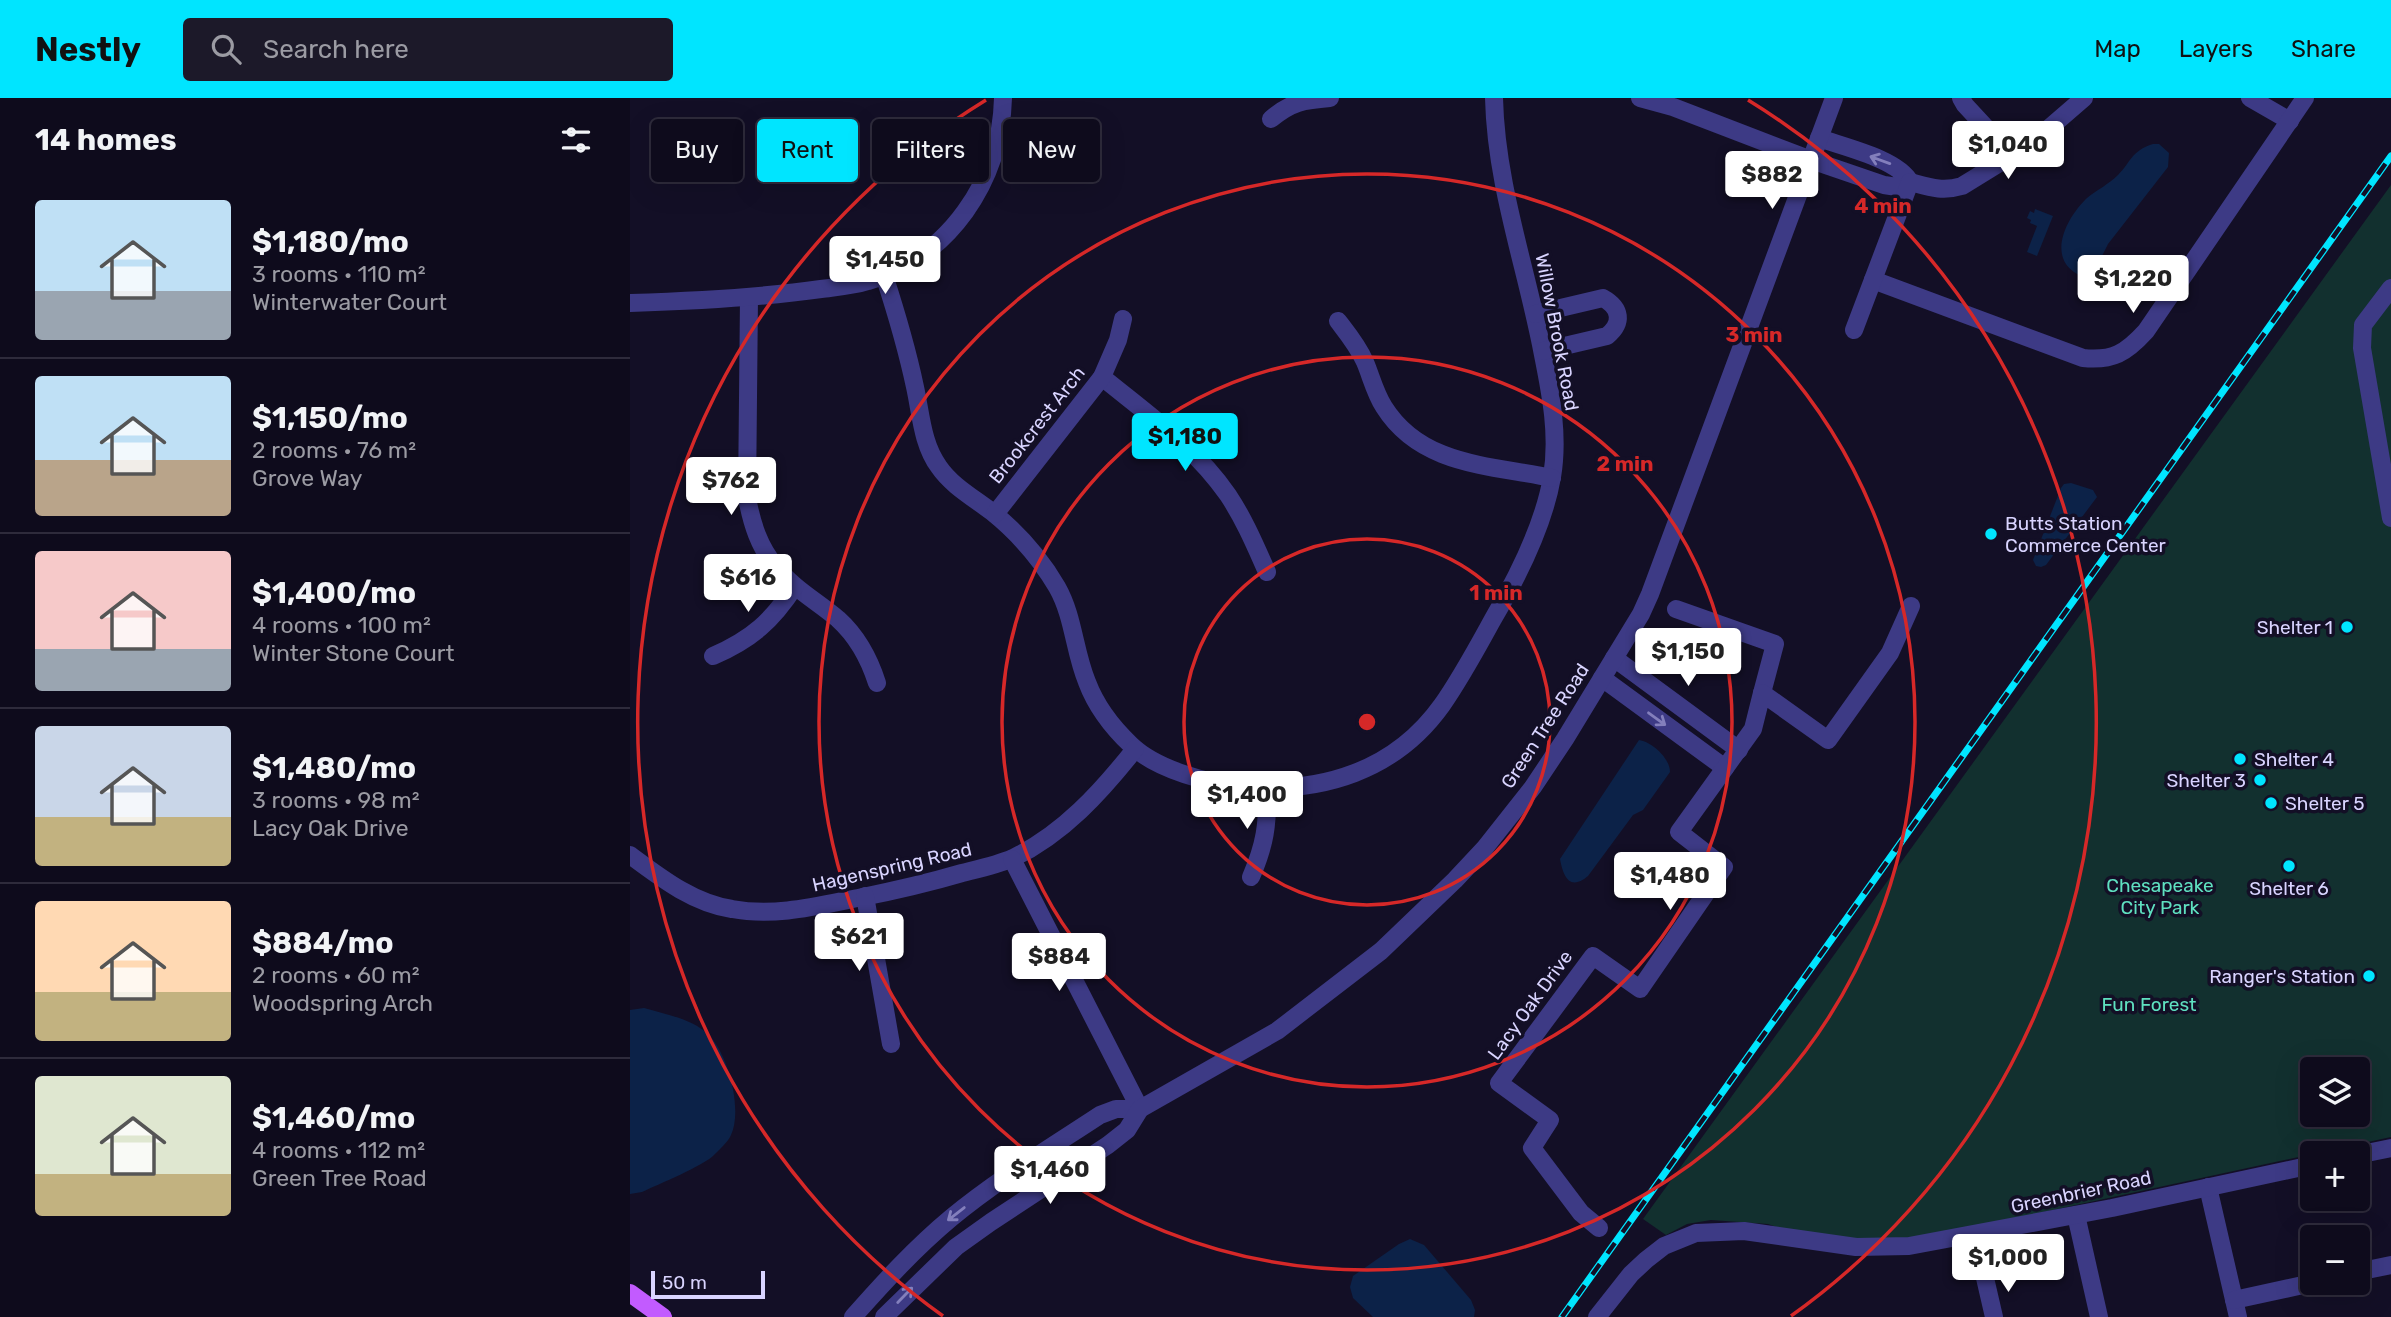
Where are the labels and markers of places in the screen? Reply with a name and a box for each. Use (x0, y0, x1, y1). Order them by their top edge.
pin: $1,040 (1951, 122, 2065, 181)
pin: $882 (1731, 152, 1813, 211)
pin: $1,450 (828, 236, 942, 296)
pin: $1,220 (2076, 256, 2190, 315)
pin: $1,180 (1128, 414, 1242, 473)
pin: $762 (690, 458, 772, 517)
place label: Butts Station Commerce Center (2005, 512, 2167, 557)
marker: Butts Station Commerce Center (1983, 526, 1999, 542)
pin: $616 (707, 554, 789, 614)
place label: Shelter 1 (2257, 616, 2333, 639)
marker: Shelter 1 (2339, 619, 2355, 635)
pin: $1,150 (1631, 628, 1745, 688)
centre of rings (1355, 710, 1379, 734)
place label: Shelter 4 (2254, 748, 2334, 771)
marker: Shelter 4 (2232, 751, 2248, 767)
place label: Shelter 3 (2166, 769, 2246, 792)
pin: $1,400 (1190, 772, 1304, 831)
marker: Shelter 3 (2252, 772, 2268, 788)
place label: Shelter 5 (2285, 792, 2364, 815)
marker: Shelter 5 (2263, 795, 2279, 811)
pin: $1,480 (1613, 852, 1727, 912)
marker: Shelter 6 (2281, 858, 2297, 874)
place label: Shelter 6 (2249, 877, 2329, 900)
pin: $621 (818, 914, 900, 973)
pin: $884 (1018, 934, 1100, 993)
place label: Ranger's Station (2209, 965, 2355, 988)
marker: Ranger's Station (2361, 968, 2377, 984)
pin: $1,460 (993, 1146, 1107, 1206)
pin: $1,000 (1951, 1234, 2065, 1294)

